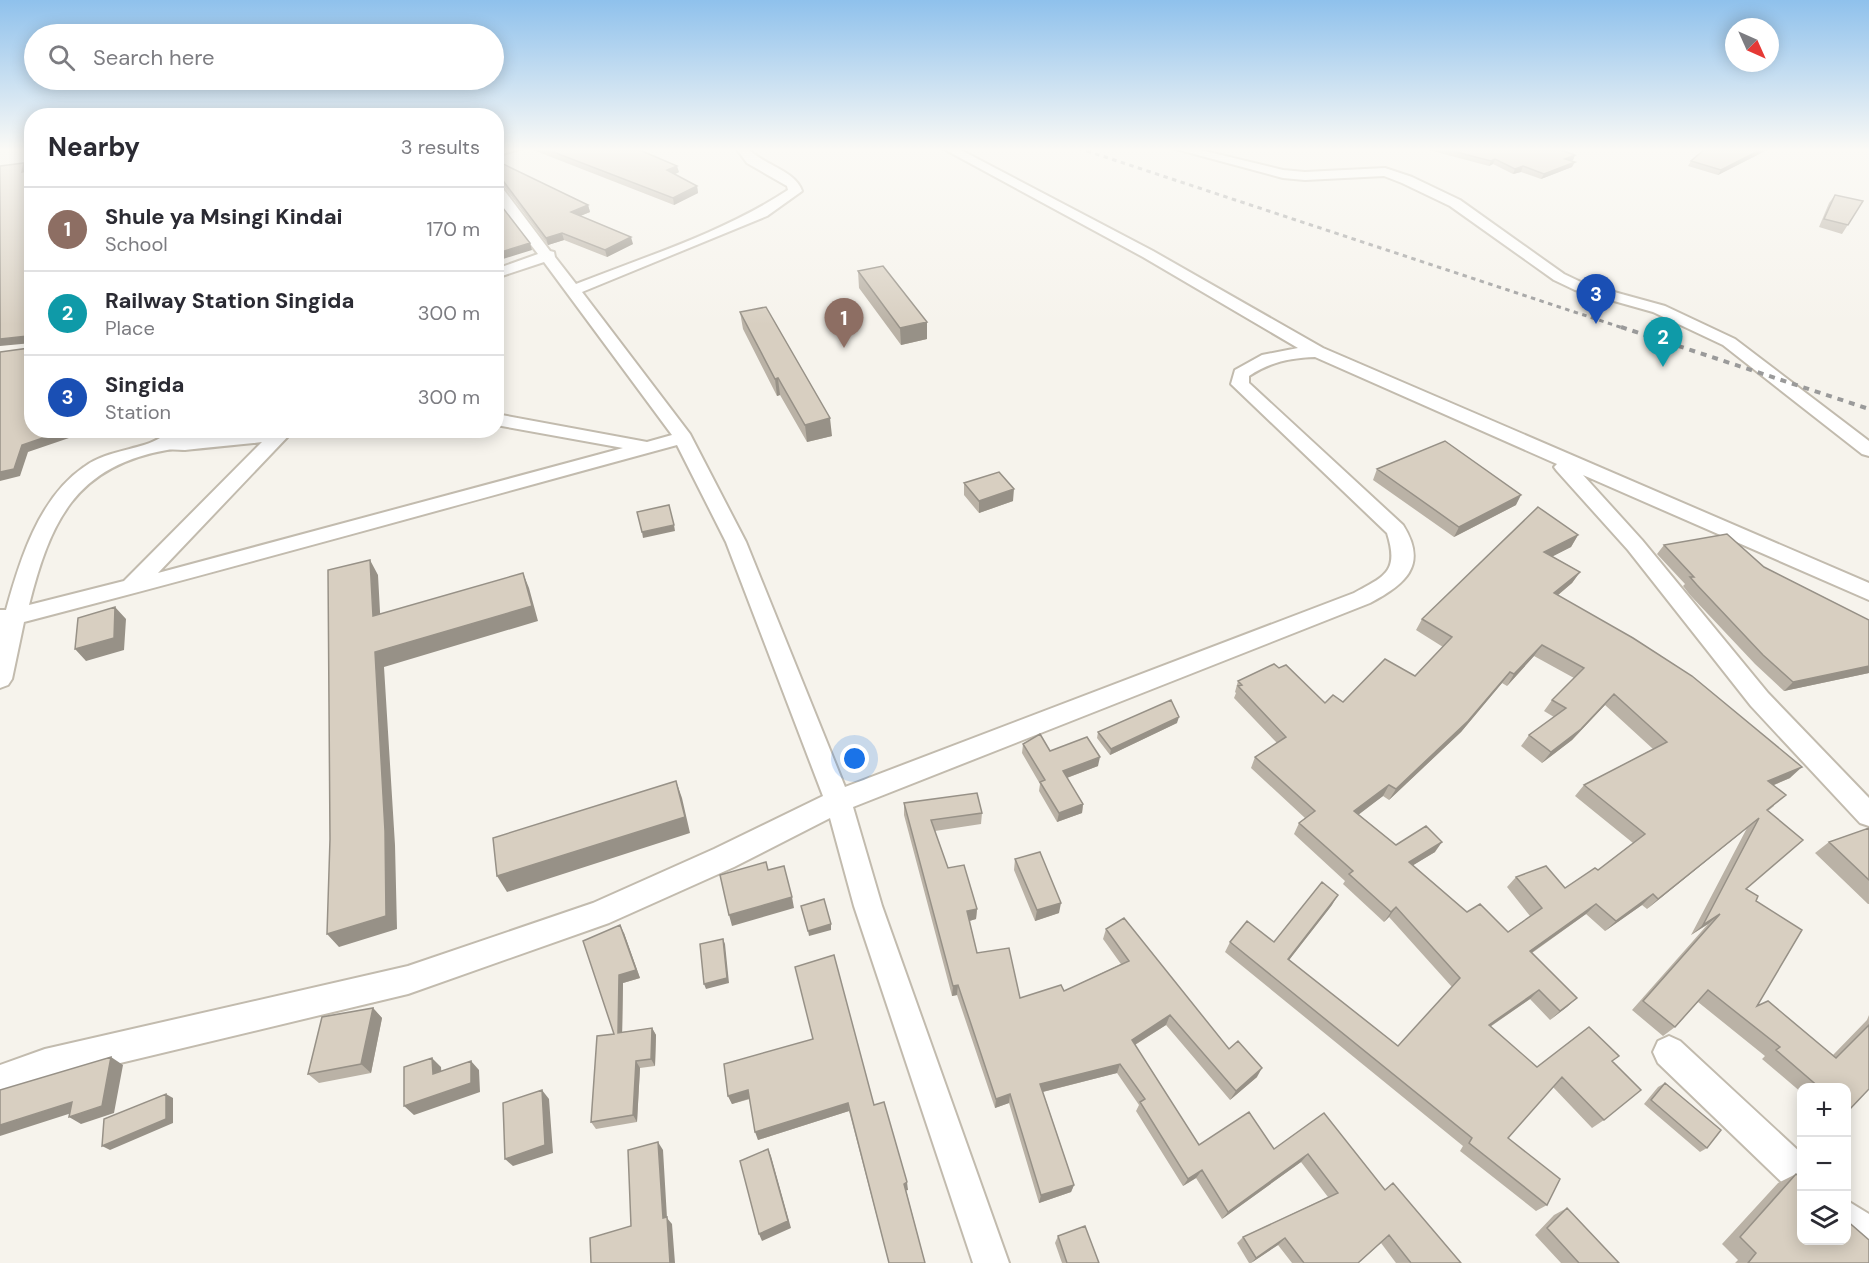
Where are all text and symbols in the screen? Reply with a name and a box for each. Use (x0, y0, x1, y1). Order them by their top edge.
north arrow (1725, 18, 1779, 72)
search box (24, 24, 504, 90)
icon: search (45, 41, 78, 74)
text: Search here (93, 43, 214, 72)
text: Nearby (48, 130, 140, 164)
text: 3 results (401, 134, 480, 160)
text: Shule ya Msingi Kindai (105, 202, 343, 231)
text: 1 (64, 216, 71, 242)
text: 170 m (427, 216, 480, 242)
text: School (105, 231, 168, 257)
pin: 3 (1576, 274, 1616, 324)
text: Railway Station Singida (105, 286, 354, 315)
pin: 1 (824, 298, 864, 348)
text: 2 (62, 300, 73, 326)
text: 300 m (418, 300, 480, 326)
text: Place (105, 315, 155, 341)
pin: 2 (1644, 318, 1682, 367)
text: Singida (105, 370, 184, 399)
text: 3 (61, 384, 74, 410)
text: 300 m (418, 384, 480, 410)
text: Station (105, 399, 171, 425)
your location (840, 744, 869, 773)
map controls (1797, 1083, 1851, 1245)
button: + (1797, 1083, 1851, 1137)
button: − (1797, 1137, 1851, 1191)
button: layers (1797, 1191, 1851, 1245)

